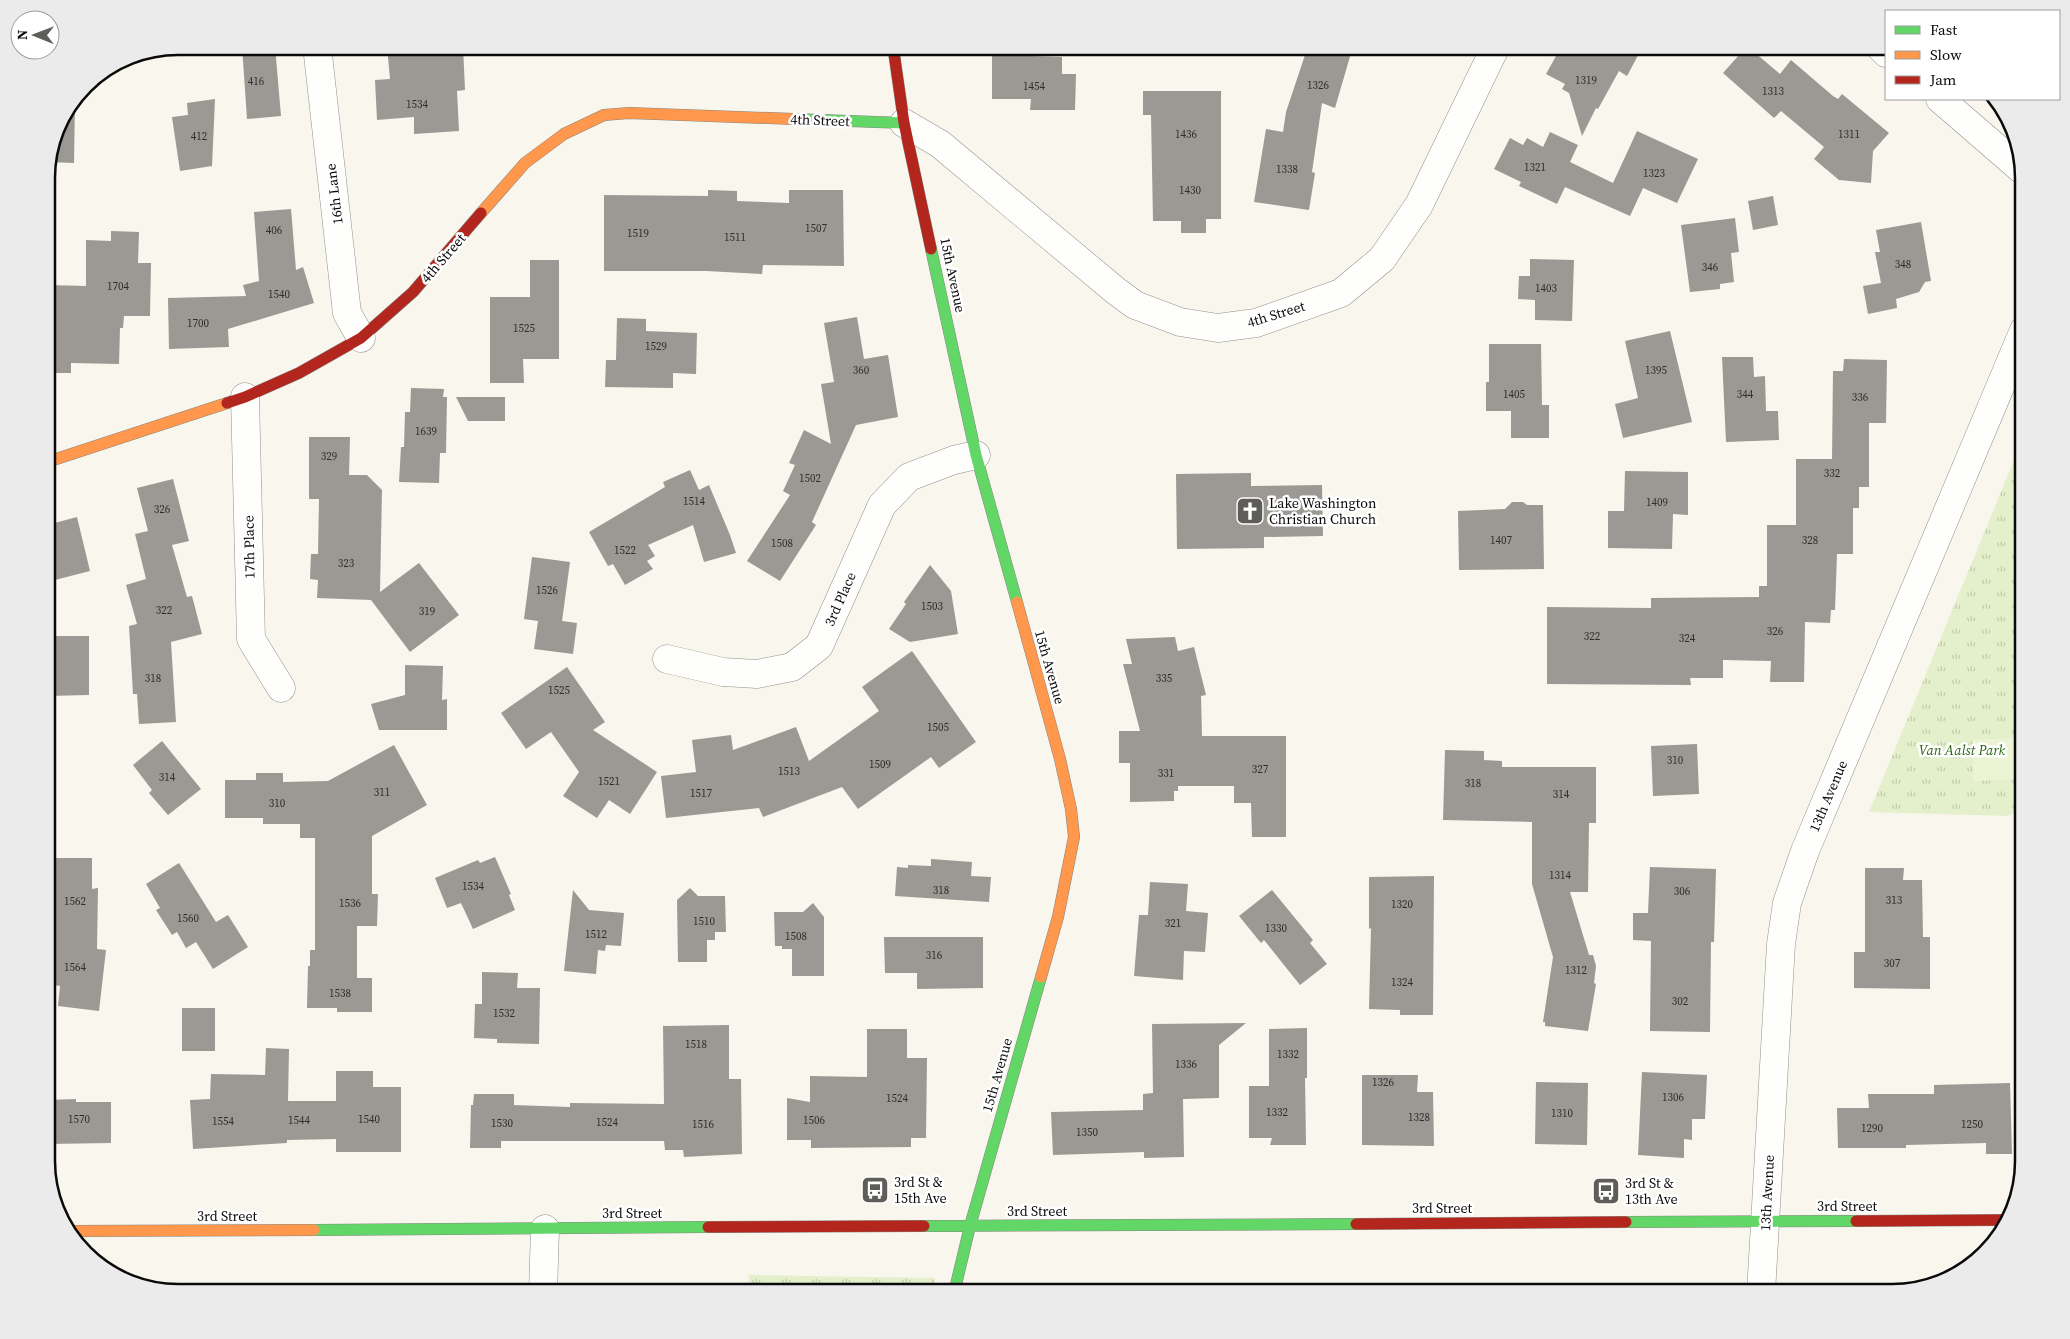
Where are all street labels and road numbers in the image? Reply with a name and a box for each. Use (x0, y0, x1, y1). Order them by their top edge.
street label: 4th Street (790, 109, 850, 131)
street label: 16th Lane (320, 162, 348, 226)
street label: 4th Street (416, 229, 470, 287)
street label: 15th Avenue (935, 236, 971, 314)
street label: 4th Street (1245, 296, 1308, 332)
street label: 17th Place (238, 515, 260, 579)
street label: 3rd Place (819, 569, 861, 629)
street label: 15th Avenue (1030, 628, 1070, 706)
street label: 13th Avenue (1804, 757, 1852, 835)
street label: 15th Avenue (977, 1036, 1017, 1114)
street label: 13th Avenue (1755, 1154, 1779, 1232)
street label: 3rd Street (1817, 1196, 1878, 1216)
street label: 3rd Street (1412, 1198, 1473, 1218)
street label: 3rd Street (1007, 1201, 1068, 1221)
street label: 3rd Street (602, 1203, 663, 1223)
street label: 3rd Street (197, 1206, 258, 1226)

